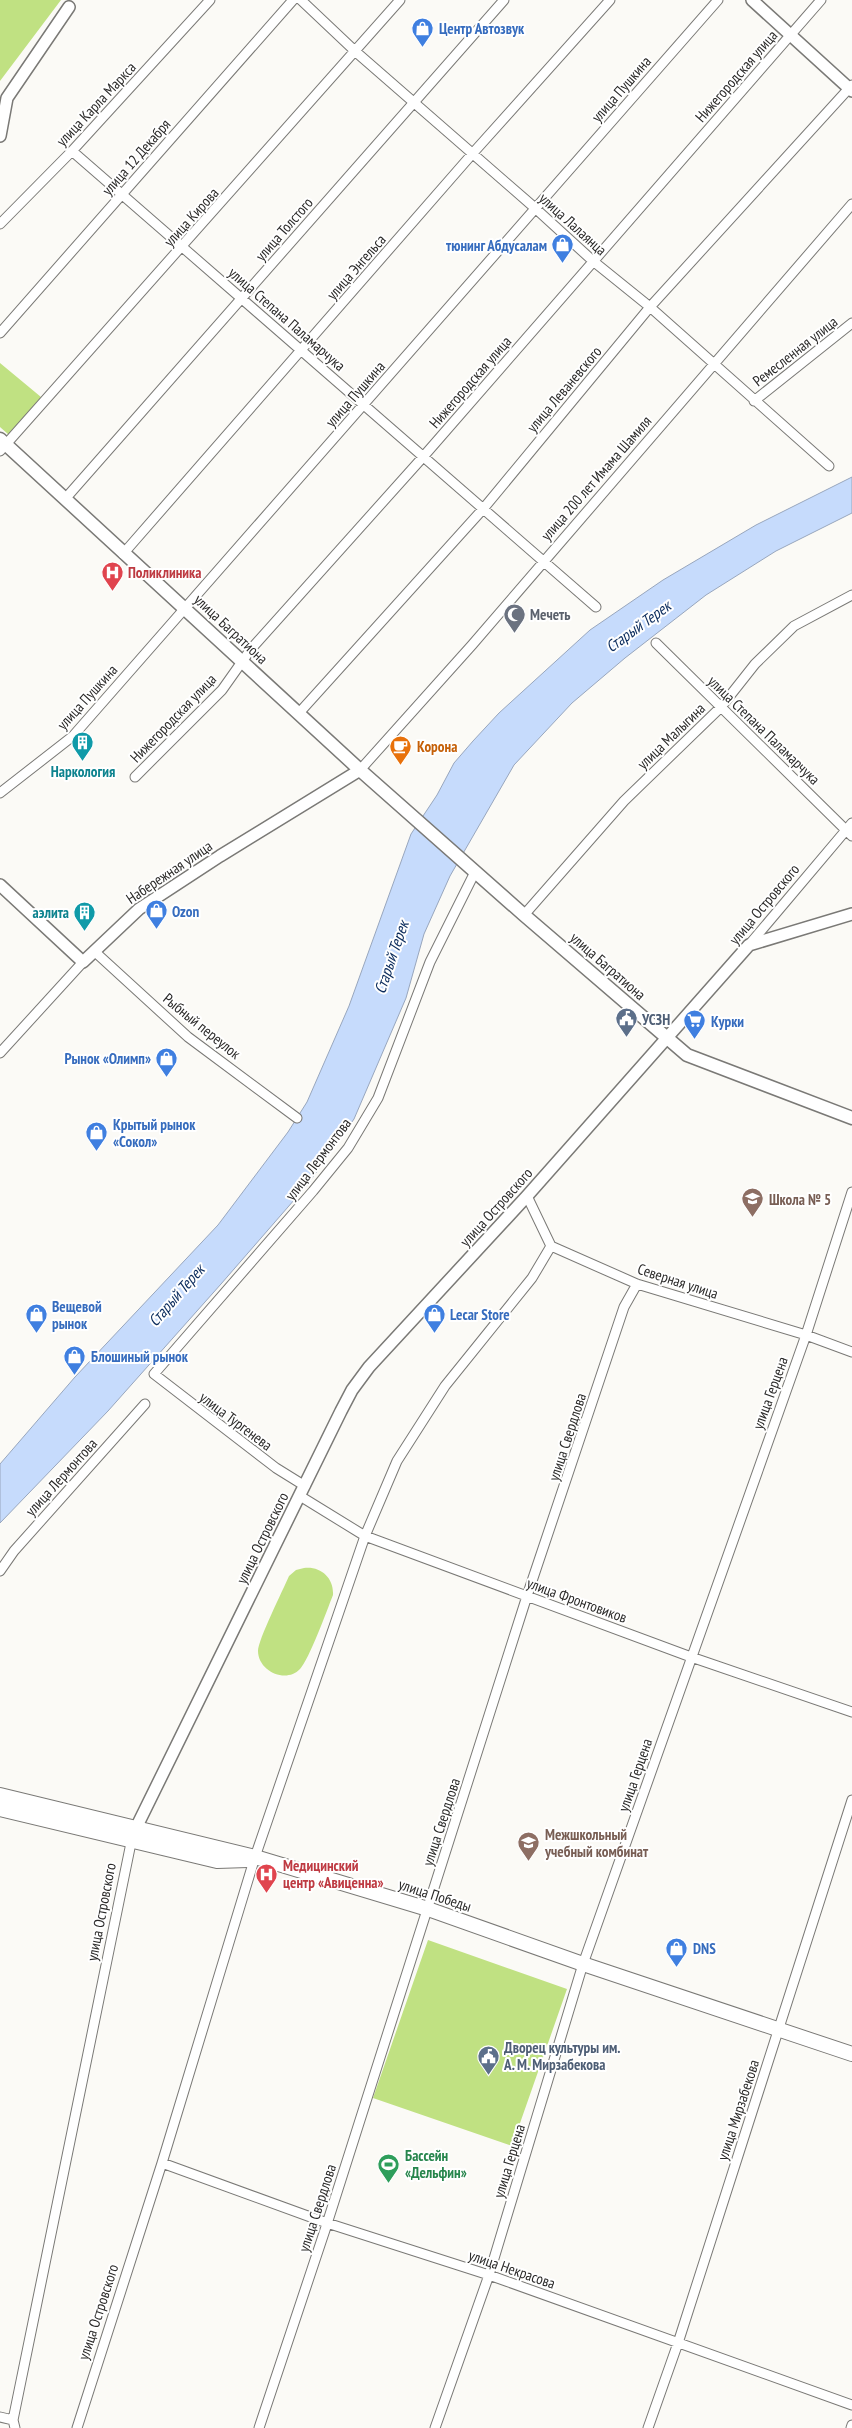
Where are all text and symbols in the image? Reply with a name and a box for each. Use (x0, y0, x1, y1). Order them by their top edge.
shop icon: Центр Автозвук (411, 16, 435, 47)
place label: Центр Автозвук (439, 19, 525, 38)
street label: Нижегородская улица (691, 26, 781, 126)
street label: улица Пушкина (587, 52, 655, 126)
street label: улица Карла Маркса (52, 58, 140, 150)
street label: улица 12 Декабря (98, 115, 174, 199)
street label: улица Кирова (160, 184, 222, 250)
street label: улица Лалаянца (535, 189, 611, 259)
street label: улица Толстого (251, 193, 317, 265)
street label: улица Энгельса (322, 230, 390, 304)
shop icon: тюнинг Абдусалам (551, 233, 575, 264)
place label: тюнинг Абдусалам (446, 236, 547, 255)
street label: улица Степана Паламарчука (225, 263, 349, 375)
street label: Ремесленная улица (749, 312, 841, 390)
street label: Нижегородская улица (425, 332, 515, 432)
street label: улица Леваневского (522, 342, 606, 436)
street label: улица Пушкина (321, 357, 389, 431)
street label: улица 200 лет Имама Шамиля (537, 412, 655, 544)
hospital icon: Поликлиника (100, 560, 124, 591)
place label: Поликлиника (128, 563, 201, 582)
street label: улица Багратиона (190, 590, 272, 668)
water label: Старый Терек (602, 595, 676, 656)
mosque icon: Мечеть (502, 602, 526, 633)
place label: Мечеть (530, 605, 570, 624)
street label: улица Пушкина (53, 660, 121, 734)
street label: Нижегородская улица (126, 670, 220, 766)
street label: улица Степана Паламарчука (704, 672, 824, 788)
street label: улица Малыгина (633, 699, 709, 773)
building icon: Наркология (71, 731, 95, 762)
cafe icon: Корона (389, 734, 413, 765)
place label: Корона (417, 737, 457, 756)
place label: Наркология (51, 762, 115, 781)
street label: Набережная улица (122, 836, 216, 908)
street label: улица Островского (725, 860, 803, 948)
shop icon: Ozon (144, 899, 168, 930)
building icon: аэлита (73, 900, 97, 931)
place label: Ozon (172, 902, 199, 921)
place label: аэлита (33, 903, 69, 922)
water label: Старый Терек (369, 916, 413, 996)
street label: улица Багратиона (566, 928, 650, 1004)
street label: Рыбный переулок (159, 989, 245, 1063)
public building icon: УСЗН (614, 1007, 638, 1038)
supermarket icon: Курки (683, 1009, 707, 1040)
place label: УСЗН (641, 1010, 670, 1029)
place label: Курки (711, 1012, 744, 1031)
shop icon: Рынок «Олимп» (155, 1046, 179, 1077)
place label: Рынок «Олимп» (64, 1049, 151, 1068)
street label: улица Лермонтова (281, 1114, 355, 1204)
place label: Крытый рынок «Сокол» (113, 1115, 196, 1151)
shop icon: Крытый рынок «Сокол» (85, 1121, 109, 1152)
street label: улица Островского (456, 1164, 536, 1250)
school or university icon: Школа № 5 (741, 1187, 765, 1218)
place label: Школа № 5 (769, 1190, 831, 1209)
water label: Старый Терек (144, 1259, 209, 1330)
street label: Северная улица (635, 1259, 721, 1303)
place label: Вещевой рынок (52, 1297, 102, 1333)
shop icon: Lecar Store (422, 1302, 446, 1333)
shop icon: Вещевой рынок (24, 1303, 48, 1334)
place label: Lecar Store (450, 1305, 510, 1324)
shop icon: Блошиный рынок (63, 1344, 87, 1375)
place label: Блошиный рынок (91, 1347, 189, 1366)
street label: улица Герцена (748, 1354, 792, 1432)
street label: улица Тургенева (196, 1388, 276, 1454)
street label: улица Свердлова (544, 1391, 590, 1483)
street label: улица Лермонтова (21, 1434, 101, 1520)
street label: улица Островского (232, 1489, 292, 1587)
street label: улица Фронтовиков (524, 1573, 630, 1627)
street label: улица Герцена (614, 1736, 656, 1814)
street label: улица Свердлова (418, 1776, 464, 1868)
place label: Межшкольный учебный комбинат (544, 1825, 649, 1861)
school or university icon: Межшкольный учебный комбинат (517, 1831, 541, 1862)
place label: Медицинский центр «Авиценна» (283, 1856, 384, 1892)
street label: улица Островского (82, 1861, 120, 1963)
hospital icon: Медицинский центр «Авиценна» (255, 1862, 279, 1893)
street label: улица Победы (396, 1874, 474, 1916)
shop icon: DNS (665, 1936, 689, 1967)
place label: DNS (693, 1939, 716, 1958)
place label: Дворец культуры им. А. М. Мирзабекова (503, 2038, 620, 2074)
public building icon: Дворец культуры им. А. М. Мирзабекова (476, 2044, 500, 2075)
street label: улица Мирзабекова (713, 2057, 763, 2163)
street label: улица Герцена (489, 2122, 529, 2200)
place label: Бассейн «Дельфин» (405, 2146, 467, 2182)
sports icon: Бассейн «Дельфин» (377, 2152, 401, 2183)
street label: улица Свердлова (294, 2162, 340, 2254)
street label: улица Некрасова (466, 2245, 558, 2293)
street label: улица Островского (74, 2262, 122, 2362)

